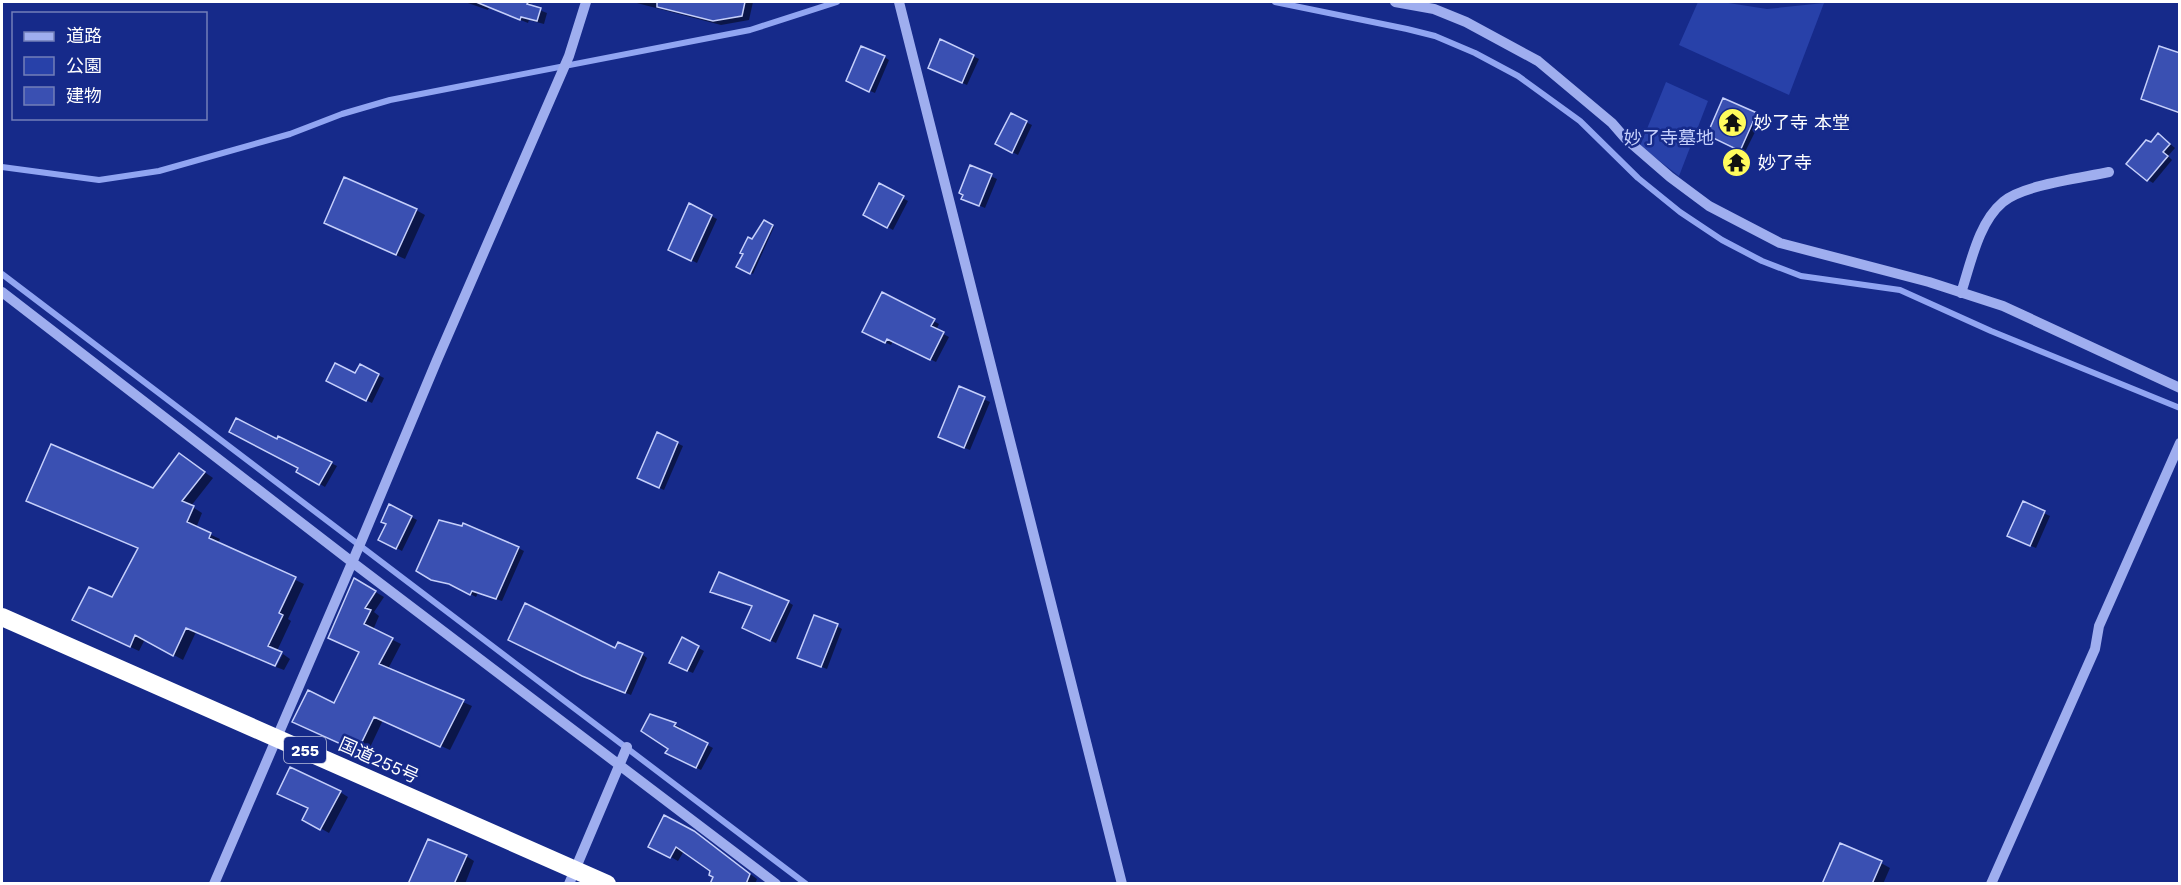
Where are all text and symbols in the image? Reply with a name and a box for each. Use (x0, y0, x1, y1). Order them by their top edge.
legend (12, 12, 207, 120)
text: 道路 (66, 25, 102, 46)
text: 公園 (66, 55, 102, 76)
text: 建物 (66, 85, 102, 106)
temple icon: 妙了寺 本堂 (1717, 106, 1749, 138)
place label: 妙了寺 本堂 (1754, 112, 1850, 133)
park label: 妙了寺墓地 (1624, 127, 1714, 148)
temple icon: 妙了寺 (1721, 146, 1753, 178)
place label: 妙了寺 (1758, 152, 1812, 173)
street label: 国道255号 (336, 733, 422, 787)
road number: 255 (284, 737, 326, 763)

